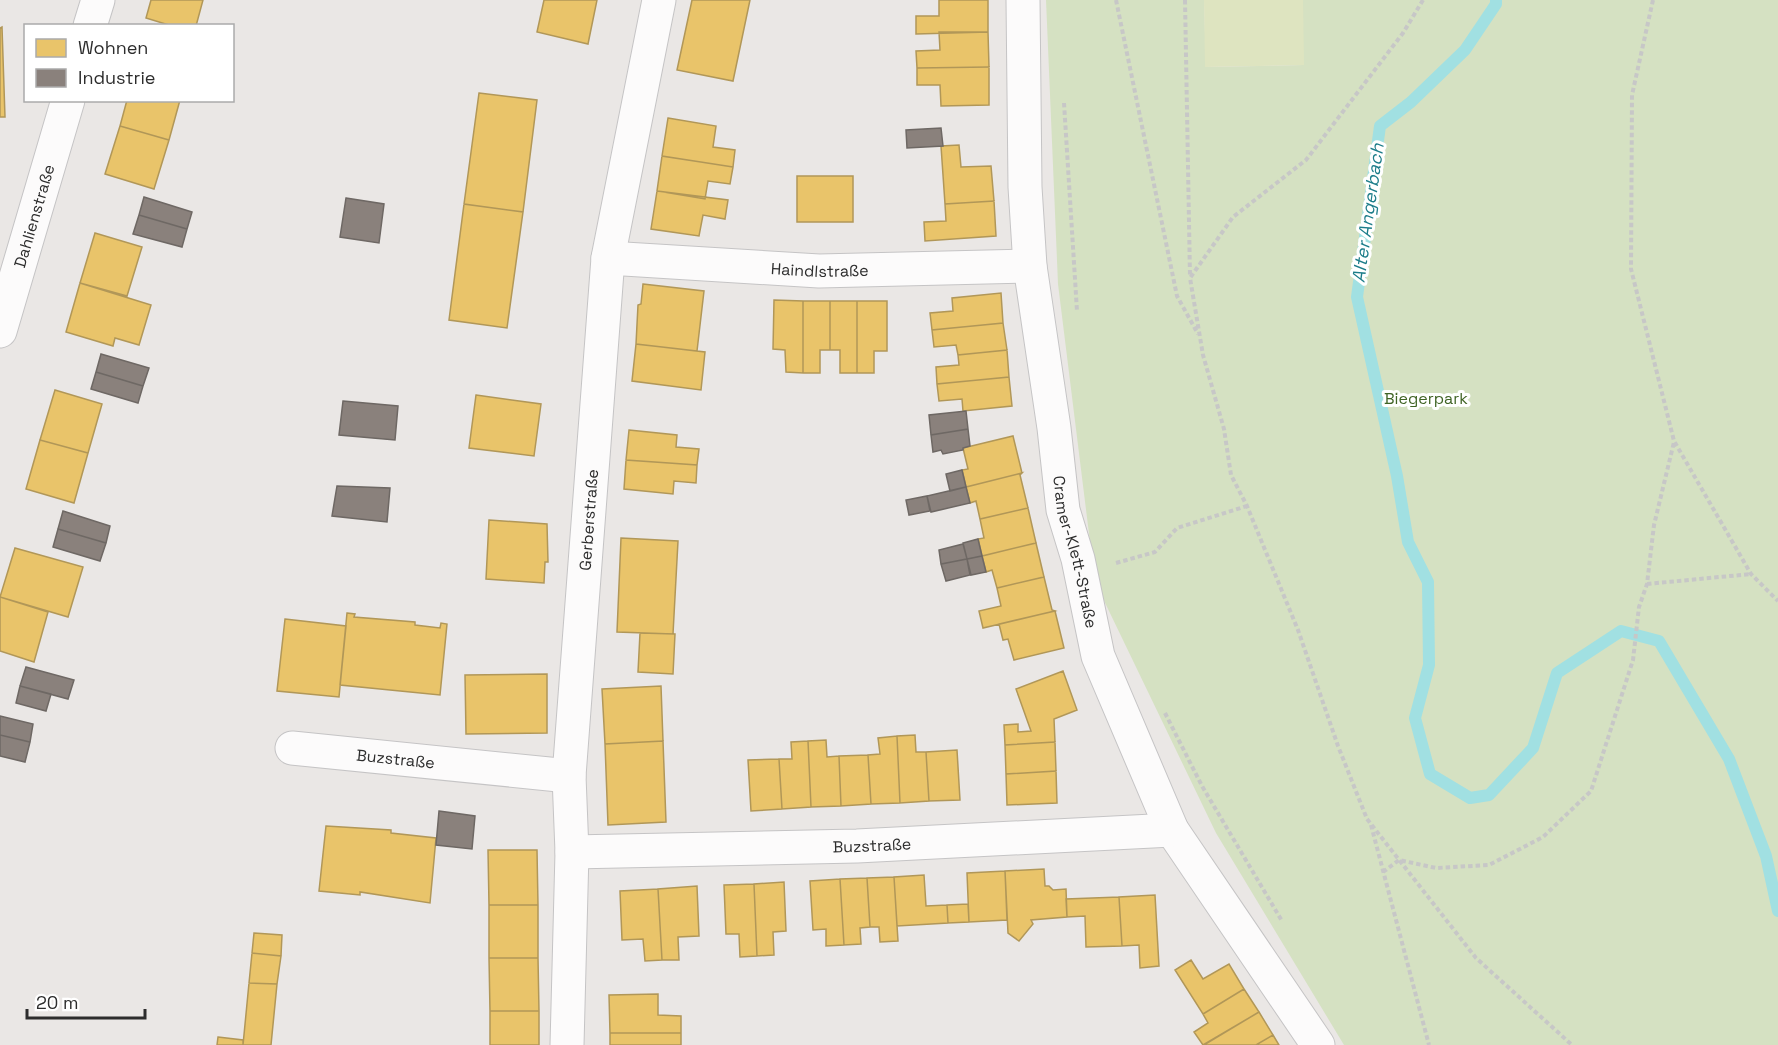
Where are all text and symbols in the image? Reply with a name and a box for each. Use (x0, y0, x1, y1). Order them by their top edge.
legend (24, 24, 234, 102)
text: Wohnen (78, 36, 148, 59)
text: Industrie (78, 66, 155, 89)
water label: Alter Angerbach (1346, 141, 1389, 284)
street label: Dahlienstraße (9, 162, 60, 270)
street label: Haindlstraße (770, 258, 869, 282)
park label: Biegerpark (1384, 388, 1468, 409)
street label: Gerberstraße (574, 468, 603, 571)
street label: Cramer-Klett-Straße (1048, 475, 1102, 630)
street label: Buzstraße (355, 745, 436, 773)
street label: Buzstraße (832, 833, 912, 858)
scale bar (27, 982, 146, 1020)
text: 20 m (36, 991, 79, 1014)

